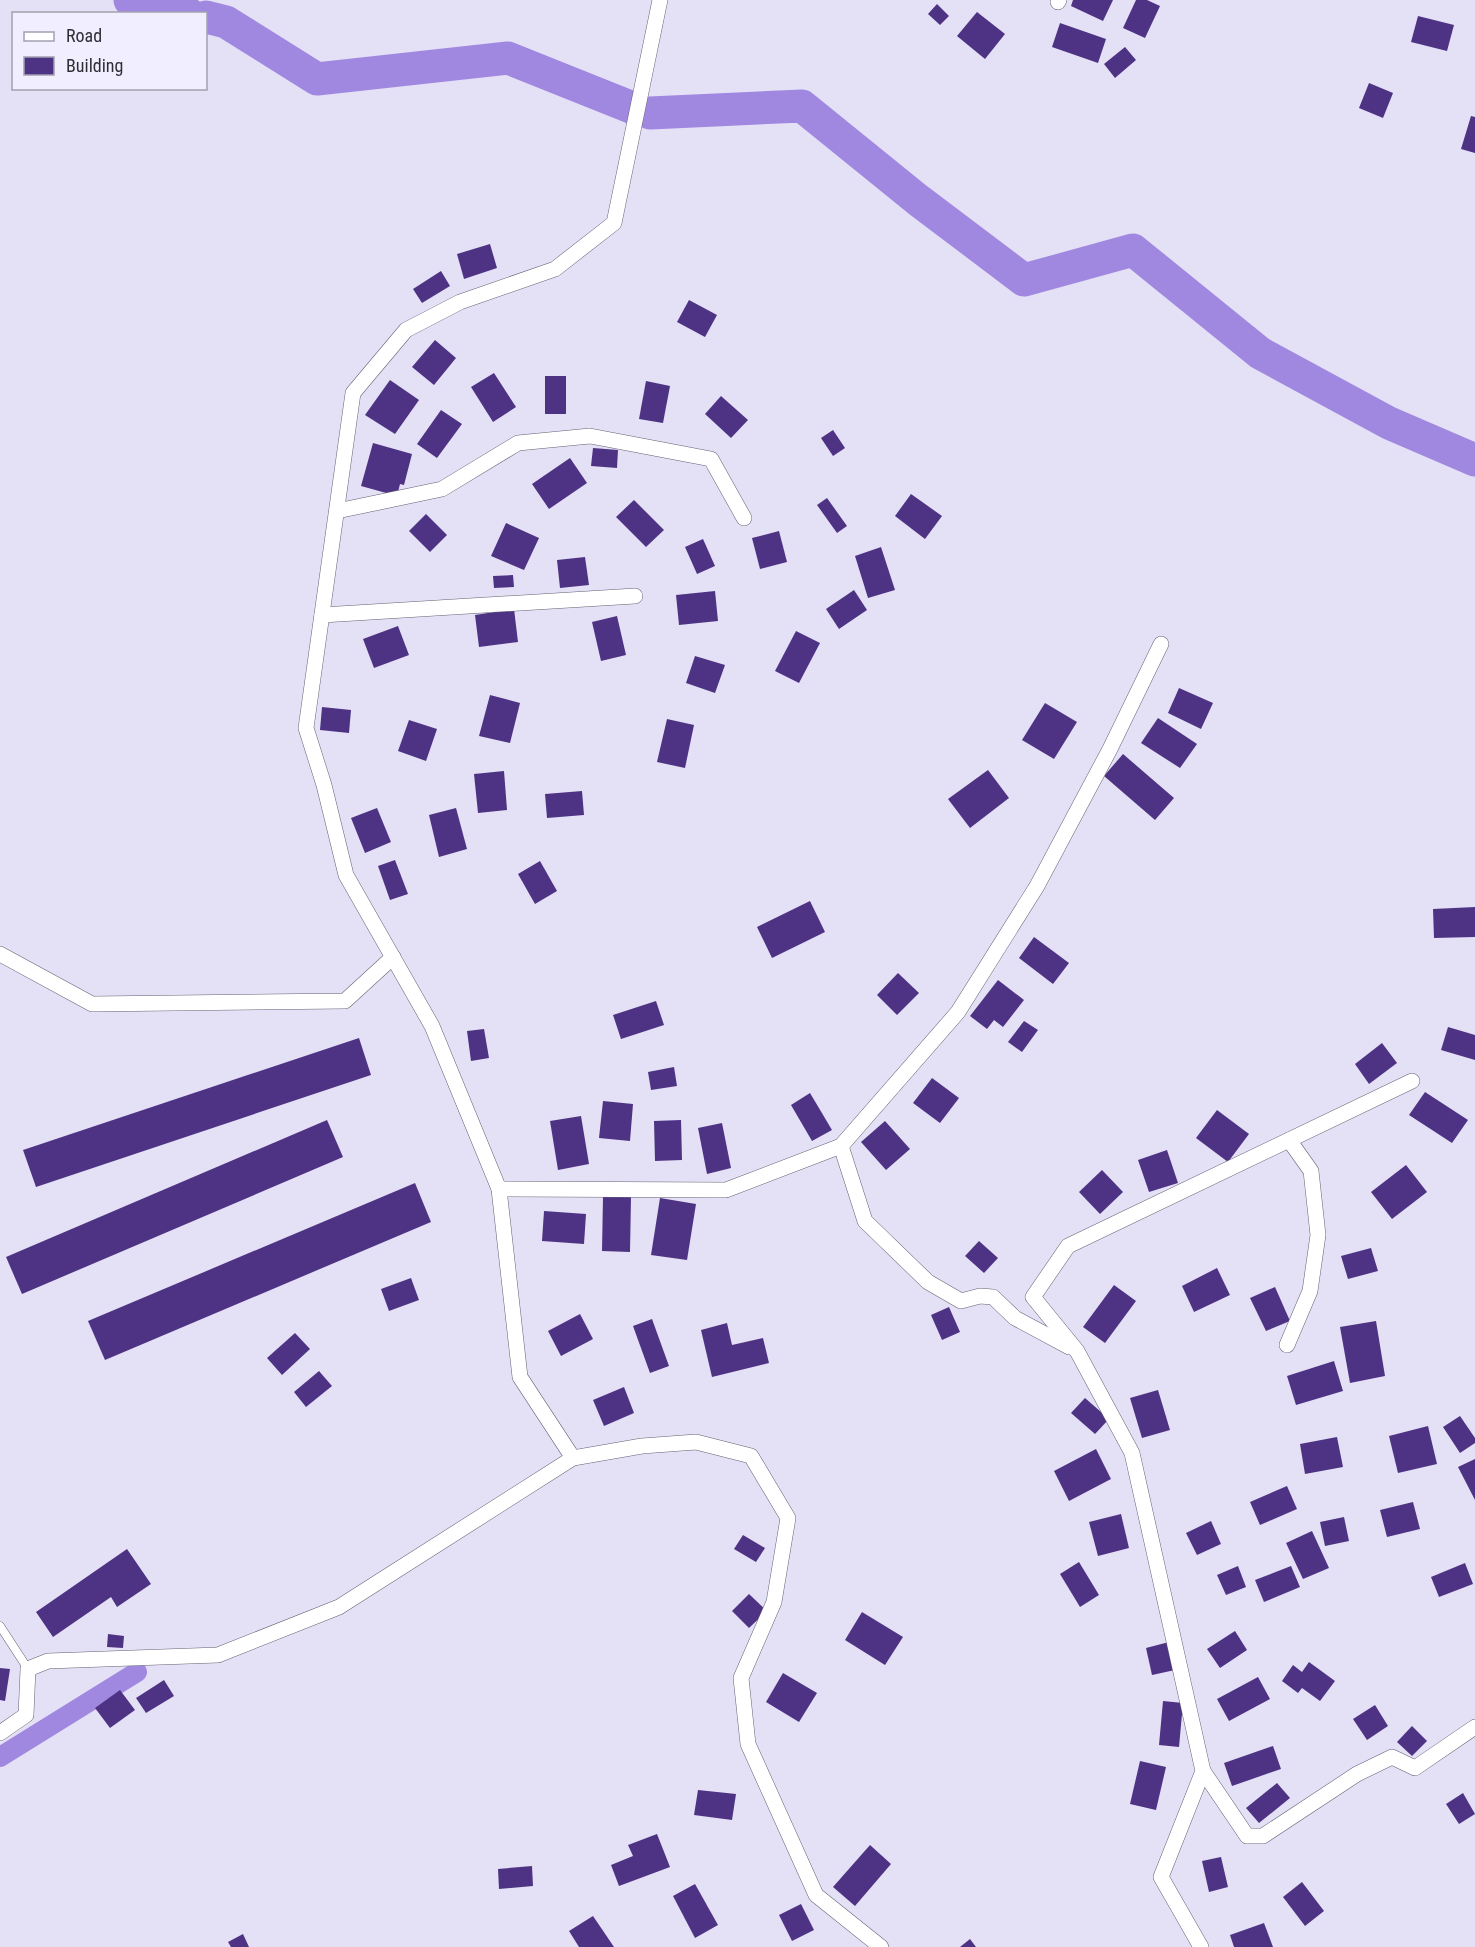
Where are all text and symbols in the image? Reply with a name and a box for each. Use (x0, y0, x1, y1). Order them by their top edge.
legend (12, 12, 207, 90)
text: Road (66, 25, 102, 46)
text: Building (66, 55, 123, 76)

